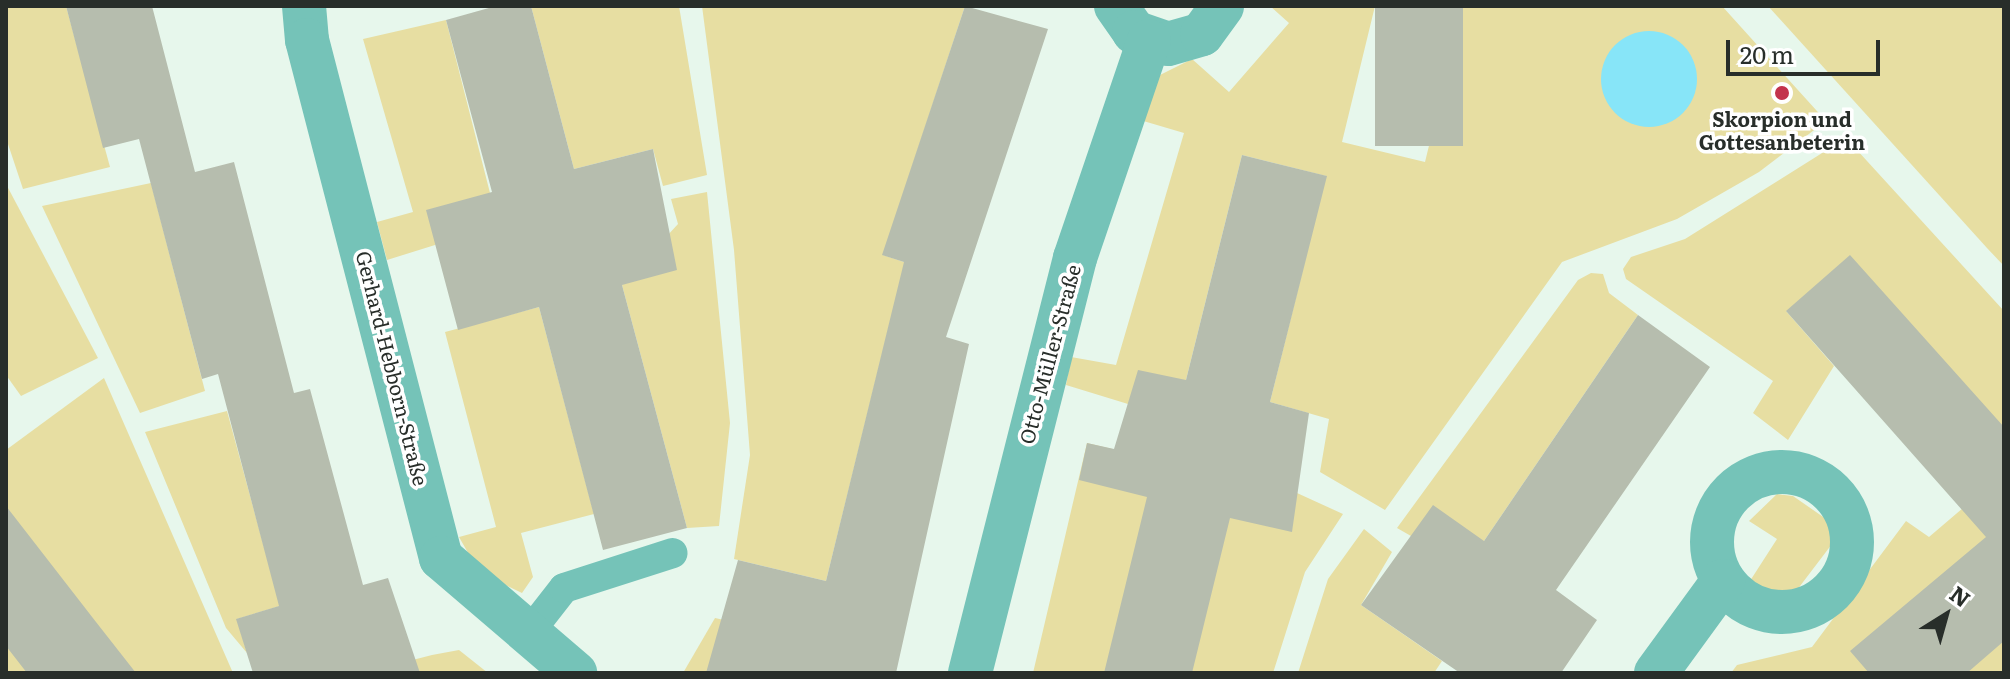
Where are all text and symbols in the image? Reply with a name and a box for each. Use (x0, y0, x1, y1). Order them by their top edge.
scale bar (1730, 24, 1884, 74)
text: 20 m (1740, 36, 1794, 71)
marker: Skorpion und Gottesanbeterin (1773, 84, 1791, 102)
place label: Skorpion und Gottesanbeterin (1699, 106, 1865, 153)
street label: Gerhard-Hebborn-Straße (352, 248, 434, 488)
street label: Otto-Müller-Straße (1013, 262, 1085, 446)
north arrow (1906, 575, 1986, 655)
text: N (1943, 577, 1978, 614)

